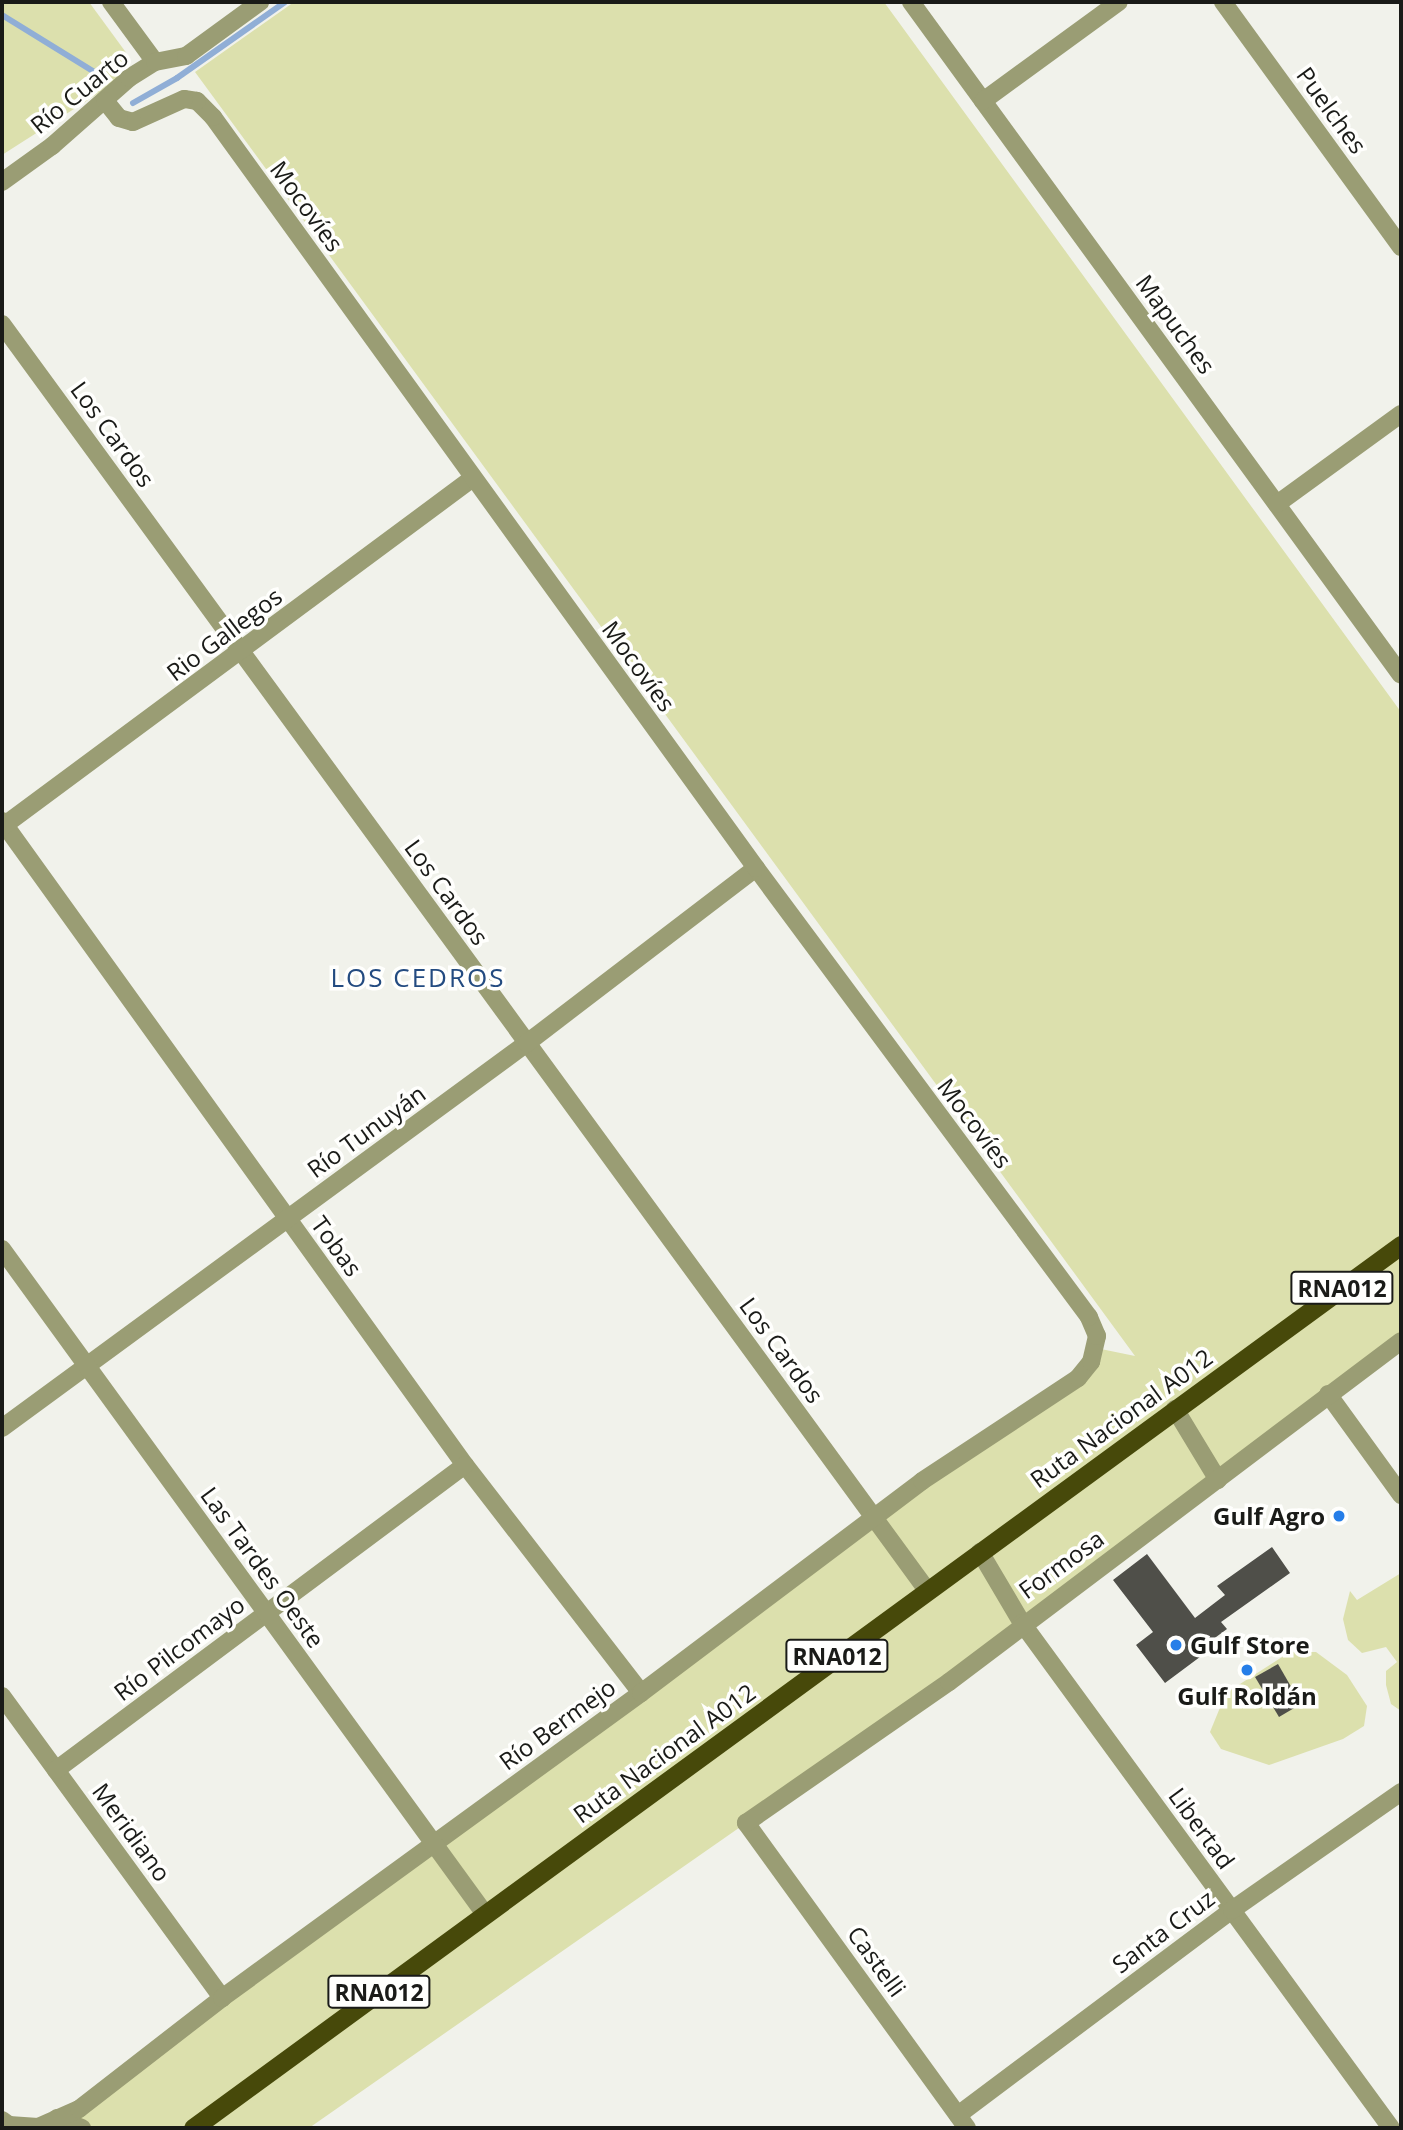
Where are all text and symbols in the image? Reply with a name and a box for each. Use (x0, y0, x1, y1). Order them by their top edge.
street label: Río Cuarto (24, 43, 134, 139)
street label: Puelches (1291, 61, 1373, 159)
street label: Mocovíes (265, 155, 349, 257)
street label: Mapuches (1130, 269, 1222, 379)
street label: Los Cardos (65, 376, 161, 492)
street label: Rio Gallegos (161, 581, 287, 687)
street label: Mocovíes (597, 615, 681, 717)
street label: Los Cardos (399, 834, 495, 950)
district label: LOS CEDROS (332, 962, 504, 994)
street label: Mocovíes (932, 1072, 1018, 1174)
street label: Río Tunuyán (301, 1079, 431, 1183)
street label: Tobas (306, 1210, 368, 1282)
road number: RNA012 (1290, 1268, 1394, 1308)
street label: Los Cardos (734, 1292, 830, 1408)
street label: Ruta Nacional A012 (1024, 1342, 1218, 1494)
street label: Las Tardes Oeste (195, 1481, 331, 1653)
place label: Gulf Agro (1213, 1502, 1325, 1530)
marker: Gulf Agro (1331, 1508, 1347, 1524)
street label: Formosa (1013, 1524, 1109, 1604)
street label: Río Pilcomayo (108, 1590, 250, 1706)
place label: Gulf Store (1190, 1631, 1310, 1659)
road number: RNA012 (784, 1637, 890, 1676)
marker: Gulf Store (1168, 1637, 1184, 1653)
marker: Gulf Roldán (1239, 1662, 1255, 1678)
street label: Río Bermejo (493, 1672, 621, 1776)
street label: Ruta Nacional A012 (567, 1677, 761, 1829)
place label: Gulf Roldán (1177, 1682, 1317, 1710)
street label: Meridiano (87, 1777, 177, 1887)
street label: Libertad (1163, 1782, 1241, 1874)
street label: Santa Cruz (1106, 1883, 1220, 1979)
street label: Castelli (842, 1920, 912, 2002)
road number: RNA012 (326, 1972, 432, 2011)

